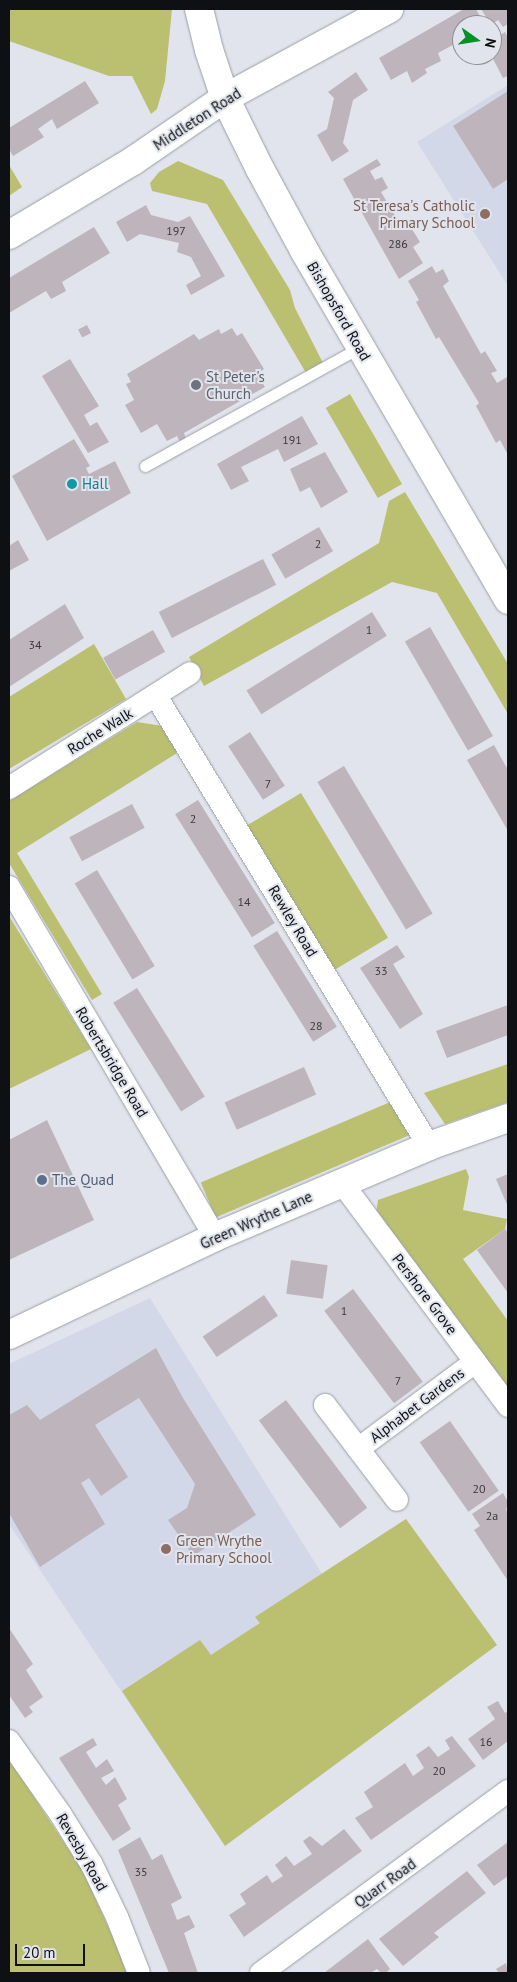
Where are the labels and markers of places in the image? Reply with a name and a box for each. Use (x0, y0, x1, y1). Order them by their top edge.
place label: St Teresa's Catholic Primary School (353, 196, 475, 231)
marker: St Teresa's Catholic Primary School (479, 208, 491, 220)
place label: St Peter's Church (206, 367, 265, 402)
marker: St Peter's Church (190, 379, 202, 391)
place label: Hall (82, 475, 108, 493)
marker: Hall (66, 478, 78, 490)
place label: The Quad (52, 1171, 114, 1189)
marker: The Quad (36, 1174, 48, 1186)
place label: Green Wrythe Primary School (176, 1531, 272, 1566)
marker: Green Wrythe Primary School (160, 1543, 172, 1555)

